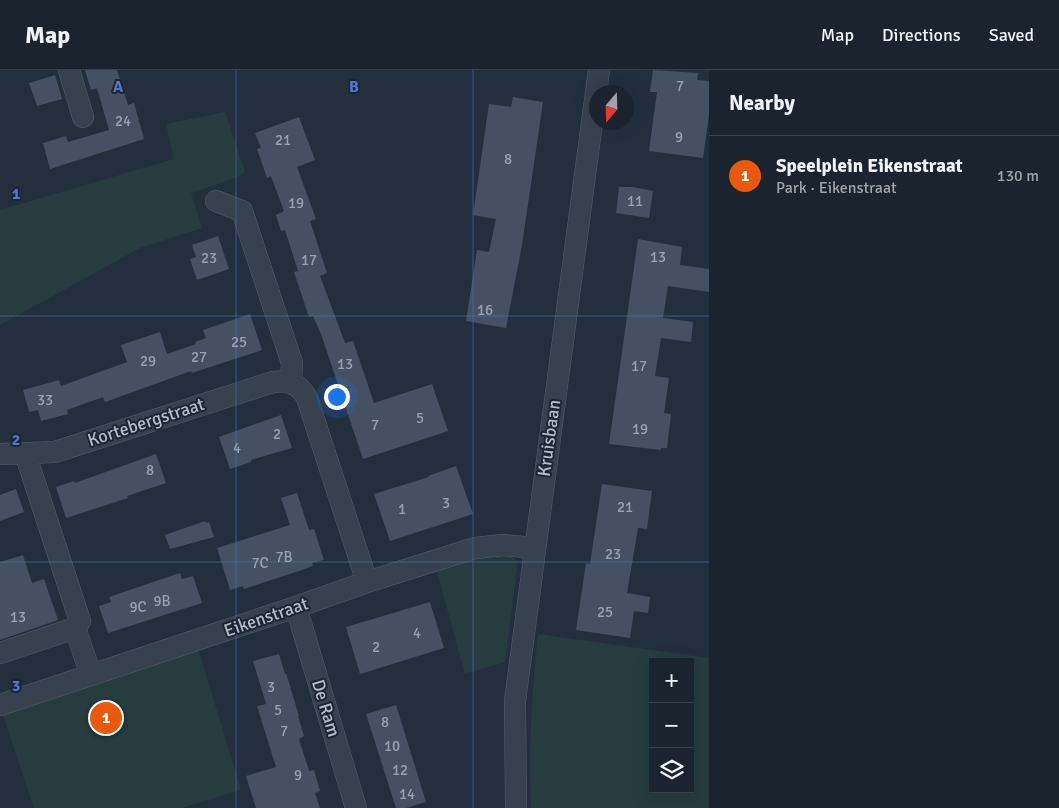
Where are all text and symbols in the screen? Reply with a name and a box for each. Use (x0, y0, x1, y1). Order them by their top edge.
text: Map (25, 20, 70, 50)
text: Map (821, 24, 854, 46)
text: Directions (882, 24, 961, 46)
text: Saved (989, 24, 1034, 46)
text: A (113, 77, 124, 97)
text: B (349, 77, 359, 97)
house number: 7 (676, 77, 684, 95)
north arrow (589, 85, 634, 130)
text: Nearby (729, 90, 795, 116)
house number: 24 (115, 112, 131, 130)
house number: 9 (675, 128, 683, 146)
house number: 21 (275, 131, 291, 149)
house number: 8 (504, 150, 512, 168)
text: Speelplein Eikenstraat (776, 154, 963, 178)
text: 1 (741, 166, 749, 186)
text: 130 m (997, 166, 1039, 186)
text: Park · Eikenstraat (776, 178, 897, 198)
text: 1 (12, 184, 21, 204)
house number: 11 (627, 192, 643, 210)
house number: 19 (288, 194, 304, 212)
house number: 13 (650, 248, 666, 266)
house number: 23 (201, 249, 217, 267)
house number: 17 (301, 251, 317, 269)
house number: 16 (477, 301, 493, 319)
house number: 25 (231, 333, 247, 351)
house number: 27 (191, 348, 207, 366)
house number: 29 (140, 352, 156, 370)
house number: 13 (337, 355, 353, 373)
house number: 17 (631, 357, 647, 375)
your location (324, 384, 350, 410)
house number: 33 (37, 391, 53, 409)
street label: Kortebergstraat (85, 393, 207, 451)
street label: Kruisbaan (533, 398, 565, 478)
house number: 5 (416, 409, 424, 427)
house number: 7 (371, 416, 379, 434)
house number: 19 (632, 420, 648, 438)
house number: 2 (273, 425, 281, 443)
text: 2 (12, 430, 20, 450)
house number: 4 (233, 439, 241, 457)
house number: 8 (146, 461, 154, 479)
house number: 3 (442, 494, 450, 512)
house number: 21 (617, 498, 633, 516)
house number: 1 (398, 500, 406, 518)
house number: 23 (605, 545, 621, 563)
house number: 7B (275, 548, 293, 566)
house number: 7C (251, 554, 269, 572)
house number: 9B (153, 592, 171, 610)
street label: Eikenstraat (221, 592, 311, 642)
house number: 9C (129, 598, 147, 616)
house number: 25 (597, 603, 613, 621)
house number: 13 (10, 608, 26, 626)
house number: 4 (413, 624, 421, 642)
house number: 2 (372, 638, 380, 656)
map controls (649, 658, 694, 793)
button: + (649, 658, 694, 703)
text: 3 (12, 676, 20, 696)
street label: De Ram (307, 677, 345, 739)
house number: 3 (267, 678, 275, 696)
pin: 1 (90, 699, 122, 737)
house number: 5 (274, 701, 282, 719)
button: − (649, 703, 694, 748)
house number: 8 (381, 713, 389, 731)
house number: 7 (280, 722, 288, 740)
house number: 10 (384, 737, 400, 755)
button: layers (649, 748, 694, 793)
house number: 12 (392, 761, 408, 779)
house number: 9 (294, 766, 302, 784)
house number: 14 (399, 785, 415, 803)

